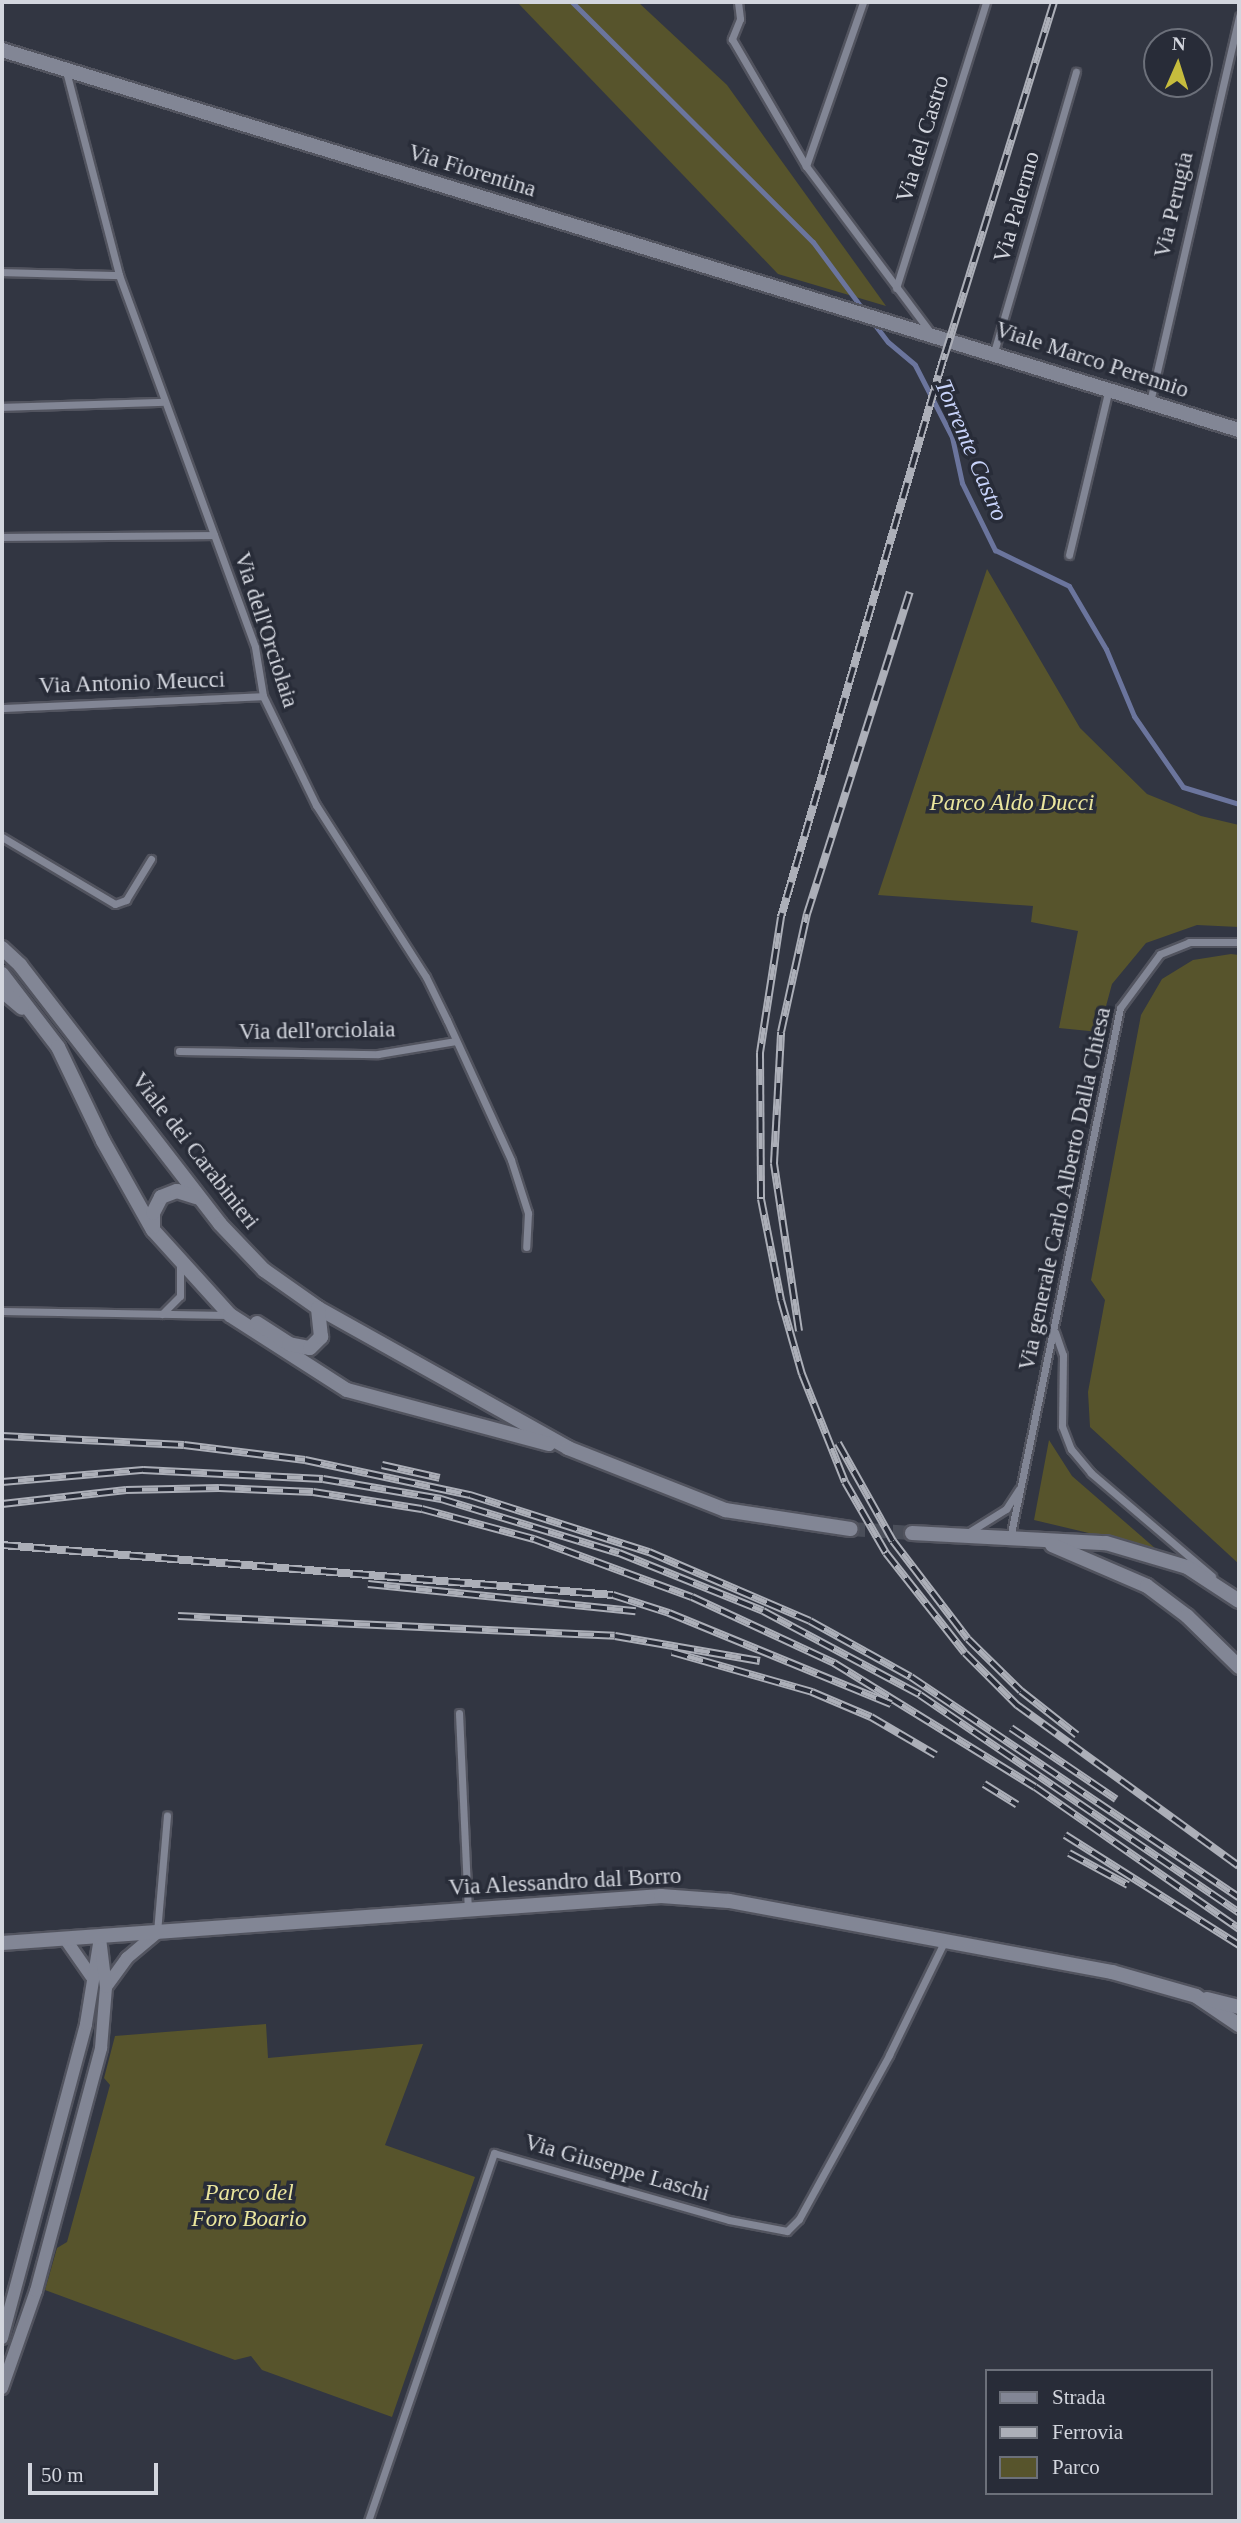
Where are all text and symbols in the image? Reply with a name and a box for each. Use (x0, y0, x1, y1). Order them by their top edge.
north arrow (1143, 28, 1213, 98)
text: N (1172, 33, 1186, 54)
street label: Via del Castro (891, 72, 955, 206)
street label: Via Fiorentina (405, 138, 539, 204)
street label: Via Palermo (988, 148, 1046, 266)
street label: Via Perugia (1148, 149, 1200, 261)
street label: Viale Marco Perennio (992, 316, 1192, 404)
water label: Torrente Castro (928, 375, 1014, 525)
street label: Via dell'Orciolaia (228, 549, 304, 711)
street label: Via Antonio Meucci (38, 666, 226, 700)
park label: Parco Aldo Ducci (929, 789, 1095, 817)
street label: Via generale Carlo Alberto Dalla Chiesa (1013, 1004, 1117, 1374)
street label: Via dell'orciolaia (238, 1016, 396, 1046)
street label: Viale dei Carabinieri (125, 1067, 265, 1235)
street label: Via Alessandro dal Borro (447, 1862, 683, 1902)
street label: Via Giuseppe Laschi (521, 2128, 713, 2208)
park label: Parco del Foro Boario (192, 2179, 306, 2233)
legend (986, 2369, 1213, 2495)
text: Strada (1052, 2385, 1106, 2409)
text: Ferrovia (1052, 2420, 1123, 2444)
scale bar (32, 2450, 161, 2494)
text: Parco (1052, 2455, 1100, 2479)
text: 50 m (41, 2463, 84, 2487)

